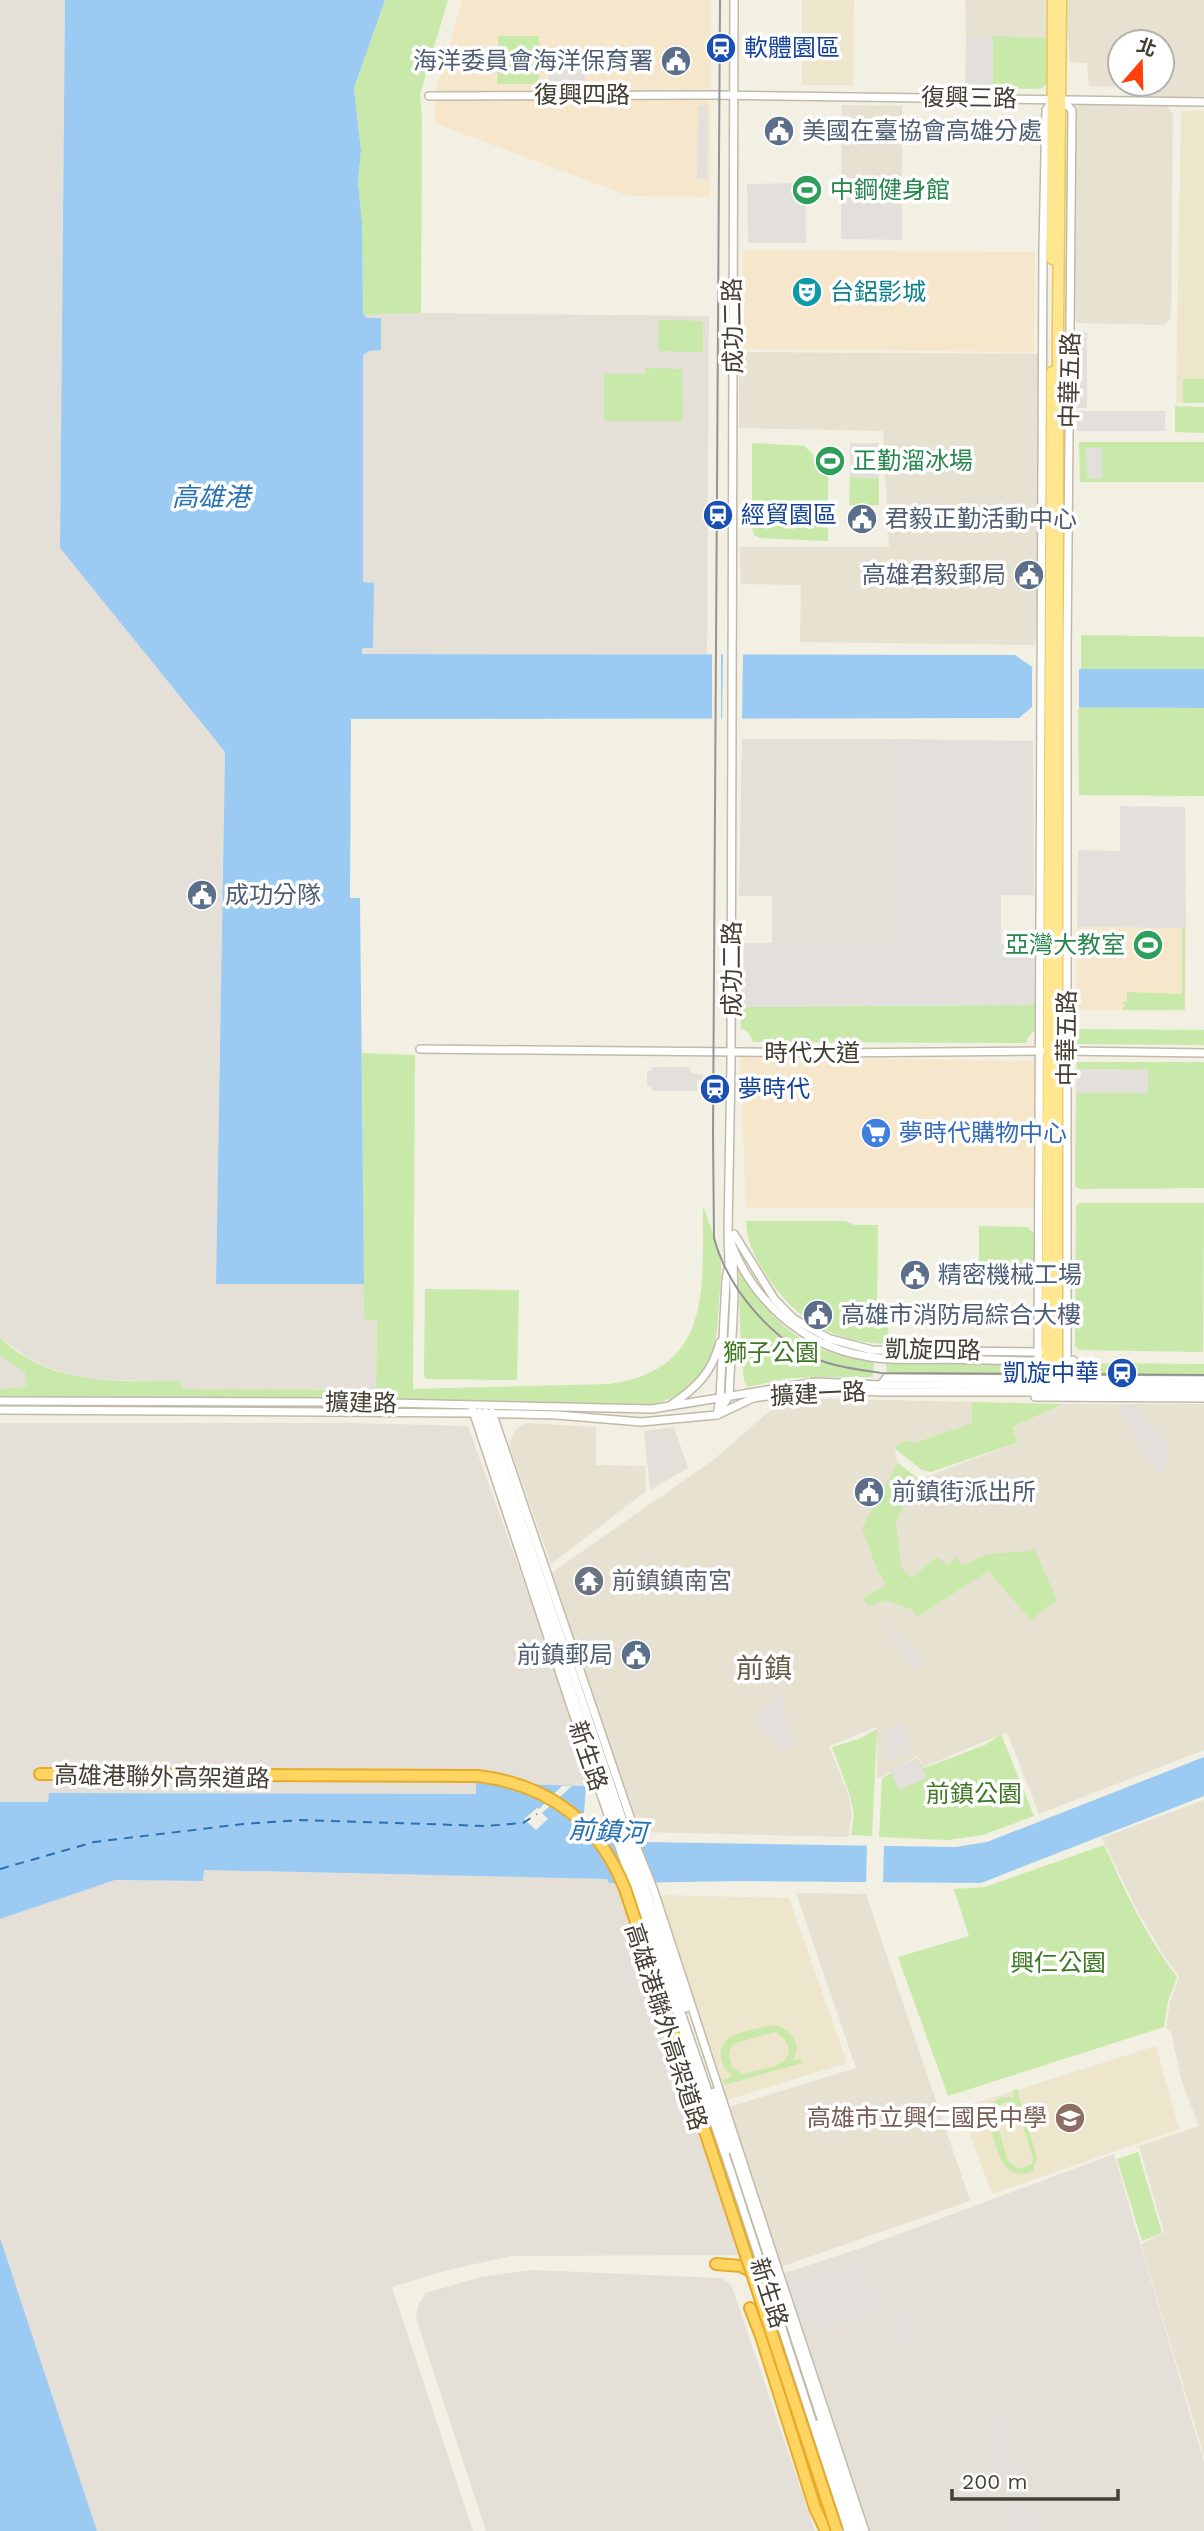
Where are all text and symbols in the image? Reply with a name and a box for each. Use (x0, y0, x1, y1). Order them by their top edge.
north arrow (1106, 28, 1176, 98)
station icon: 軟體園區 (704, 31, 738, 65)
text: 北 (1134, 33, 1160, 62)
place label: 軟體園區 (744, 34, 840, 62)
public building icon: 海洋委員會海洋保育署 (659, 44, 693, 78)
place label: 海洋委員會海洋保育署 (413, 47, 653, 75)
street label: 復興四路 (534, 81, 630, 109)
street label: 復興三路 (921, 83, 1017, 113)
public building icon: 美國在臺協會高雄分處 (762, 114, 796, 148)
place label: 美國在臺協會高雄分處 (802, 117, 1042, 145)
sports icon: 中鋼健身館 (790, 173, 824, 207)
place label: 中鋼健身館 (830, 176, 950, 204)
theatre icon: 台鋁影城 (790, 275, 824, 309)
street label: 成功二路 (718, 278, 748, 374)
place label: 台鋁影城 (830, 278, 926, 306)
street label: 中華五路 (1055, 332, 1085, 428)
sports icon: 正勤溜冰場 (813, 444, 847, 478)
place label: 正勤溜冰場 (853, 447, 973, 475)
water label: 高雄港 (172, 482, 254, 512)
station icon: 經貿園區 (701, 498, 735, 532)
place label: 經貿園區 (741, 501, 837, 529)
public building icon: 君毅正勤活動中心 (845, 502, 879, 536)
place label: 君毅正勤活動中心 (885, 505, 1077, 533)
public building icon: 高雄君毅郵局 (1012, 558, 1046, 592)
place label: 高雄君毅郵局 (862, 561, 1006, 589)
public building icon: 成功分隊 (185, 878, 219, 912)
place label: 成功分隊 (225, 881, 321, 909)
street label: 成功二路 (718, 921, 746, 1017)
sports icon: 亞灣大教室 (1131, 928, 1165, 962)
place label: 亞灣大教室 (1005, 931, 1125, 959)
street label: 中華五路 (1053, 990, 1081, 1086)
street label: 時代大道 (764, 1039, 860, 1067)
station icon: 夢時代 (698, 1072, 732, 1106)
place label: 夢時代 (738, 1075, 810, 1103)
supermarket icon: 夢時代購物中心 (859, 1116, 893, 1150)
place label: 夢時代購物中心 (899, 1119, 1067, 1147)
public building icon: 精密機械工場 (898, 1258, 932, 1292)
place label: 精密機械工場 (938, 1261, 1082, 1289)
public building icon: 高雄市消防局綜合大樓 (801, 1298, 835, 1332)
place label: 高雄市消防局綜合大樓 (841, 1301, 1081, 1329)
street label: 凱旋四路 (885, 1335, 981, 1365)
park label: 獅子公園 (723, 1339, 819, 1367)
station icon: 凱旋中華 (1105, 1356, 1139, 1390)
place label: 凱旋中華 (1003, 1359, 1099, 1387)
street label: 擴建一路 (769, 1378, 867, 1410)
street label: 擴建路 (325, 1388, 397, 1418)
public building icon: 前鎮街派出所 (852, 1475, 886, 1509)
place label: 前鎮街派出所 (892, 1478, 1036, 1506)
temple icon: 前鎮鎮南宮 (572, 1564, 606, 1598)
place label: 前鎮鎮南宮 (612, 1567, 732, 1595)
public building icon: 前鎮郵局 (619, 1638, 653, 1672)
place label: 前鎮郵局 (517, 1641, 613, 1669)
district label: 前鎮 (736, 1652, 792, 1685)
street label: 新生路 (563, 1717, 613, 1795)
street label: 高雄港聯外高架道路 (54, 1761, 270, 1793)
park label: 前鎮公園 (926, 1780, 1022, 1808)
water label: 前鎮河 (568, 1814, 653, 1848)
street label: 高雄港聯外高架道路 (619, 1920, 713, 2134)
park label: 興仁公園 (1010, 1949, 1106, 1977)
school or university icon: 高雄市立興仁國民中學 (1053, 2101, 1087, 2135)
place label: 高雄市立興仁國民中學 (807, 2104, 1047, 2132)
street label: 新生路 (745, 2254, 793, 2332)
scale bar (952, 2458, 1118, 2502)
text: 200 m (962, 2469, 1028, 2494)

